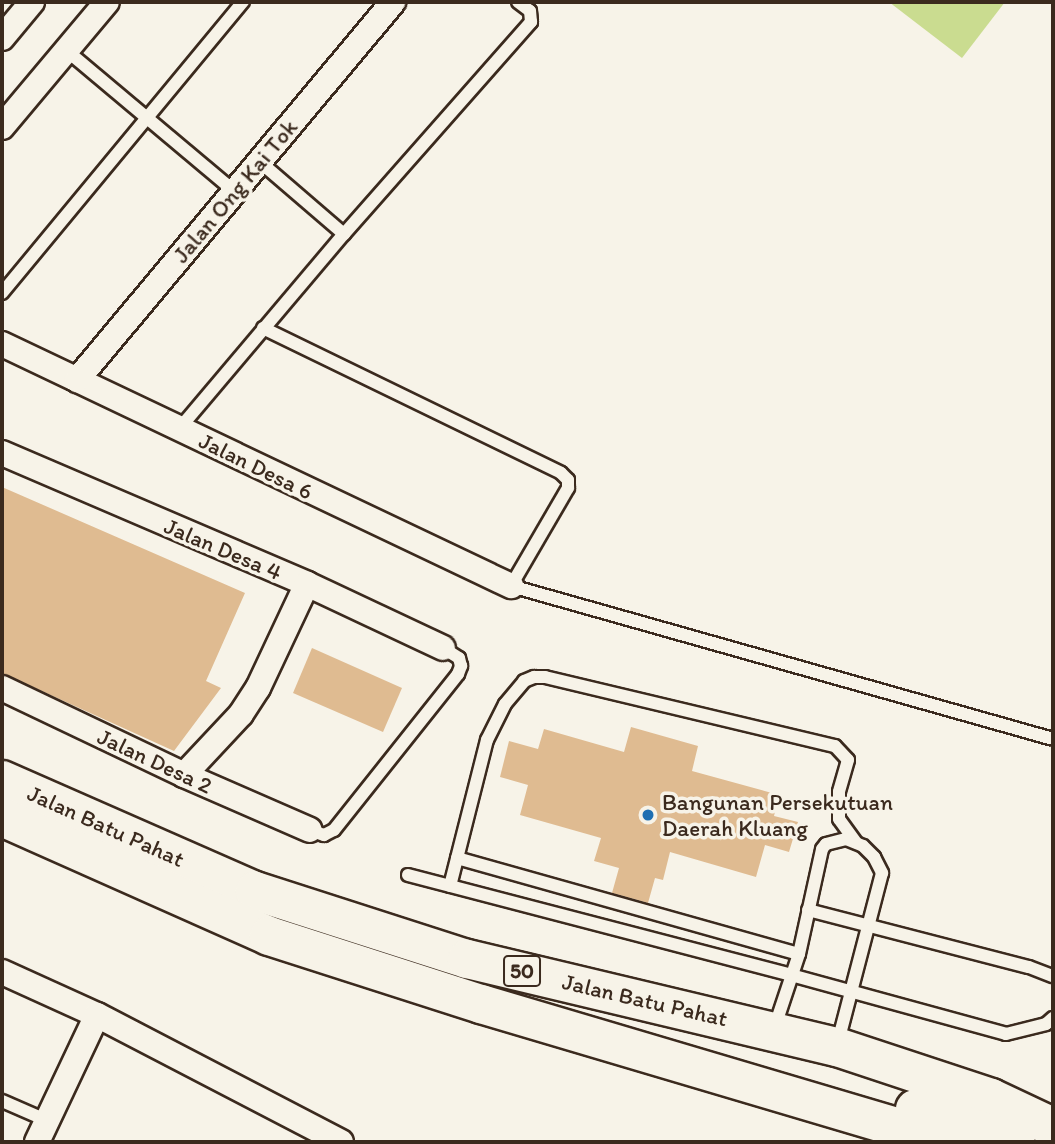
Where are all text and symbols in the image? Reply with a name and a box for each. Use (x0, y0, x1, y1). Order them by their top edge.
street label: Jalan Ong Kai Tok (168, 115, 302, 267)
street label: Jalan Desa 6 (195, 427, 317, 505)
street label: Jalan Desa 4 (160, 512, 286, 586)
street label: Jalan Desa 2 (93, 723, 217, 799)
street label: Jalan Batu Pahat (24, 779, 188, 873)
place label: Bangunan Persekutuan Daerah Kluang (662, 788, 893, 842)
marker: Bangunan Persekutuan Daerah Kluang (640, 807, 656, 823)
road number: 50 (503, 954, 541, 988)
street label: Jalan Batu Pahat (560, 968, 730, 1032)

